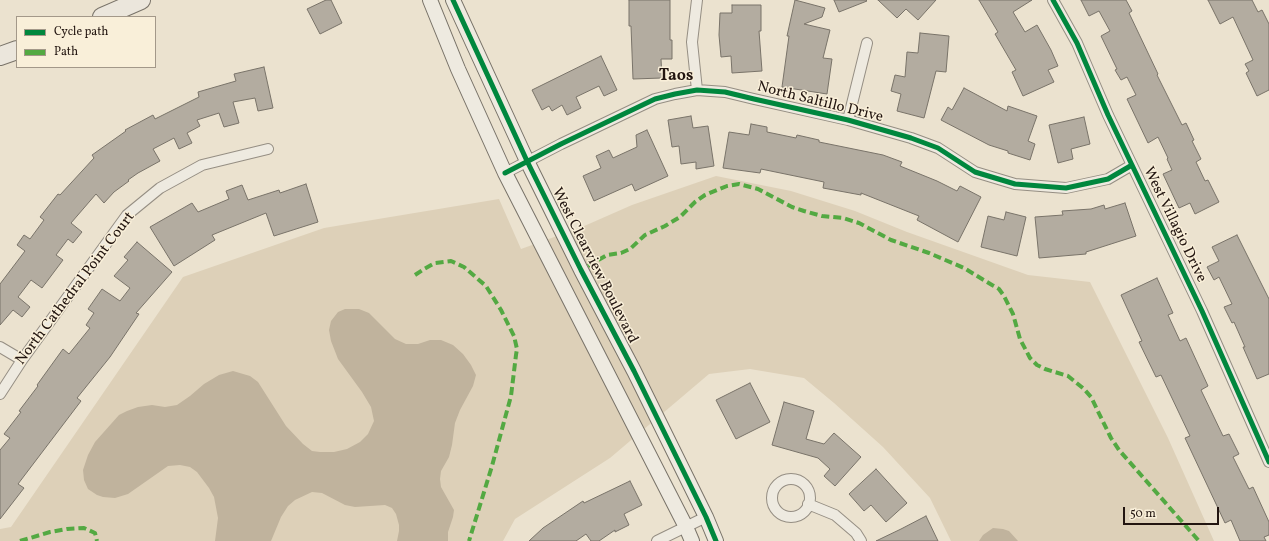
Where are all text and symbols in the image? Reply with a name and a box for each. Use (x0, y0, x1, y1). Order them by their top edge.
legend (16, 16, 156, 68)
text: Cycle path (54, 24, 109, 40)
text: Path (54, 44, 78, 60)
district label: Taos (659, 67, 693, 87)
street label: North Saltillo Drive (755, 79, 885, 127)
street label: West Villagio Drive (1138, 164, 1210, 286)
street label: West Clearview Boulevard (547, 185, 641, 347)
street label: North Cathedral Point Court (13, 209, 139, 369)
scale bar (1125, 499, 1221, 525)
text: 50 m (1130, 506, 1156, 522)

